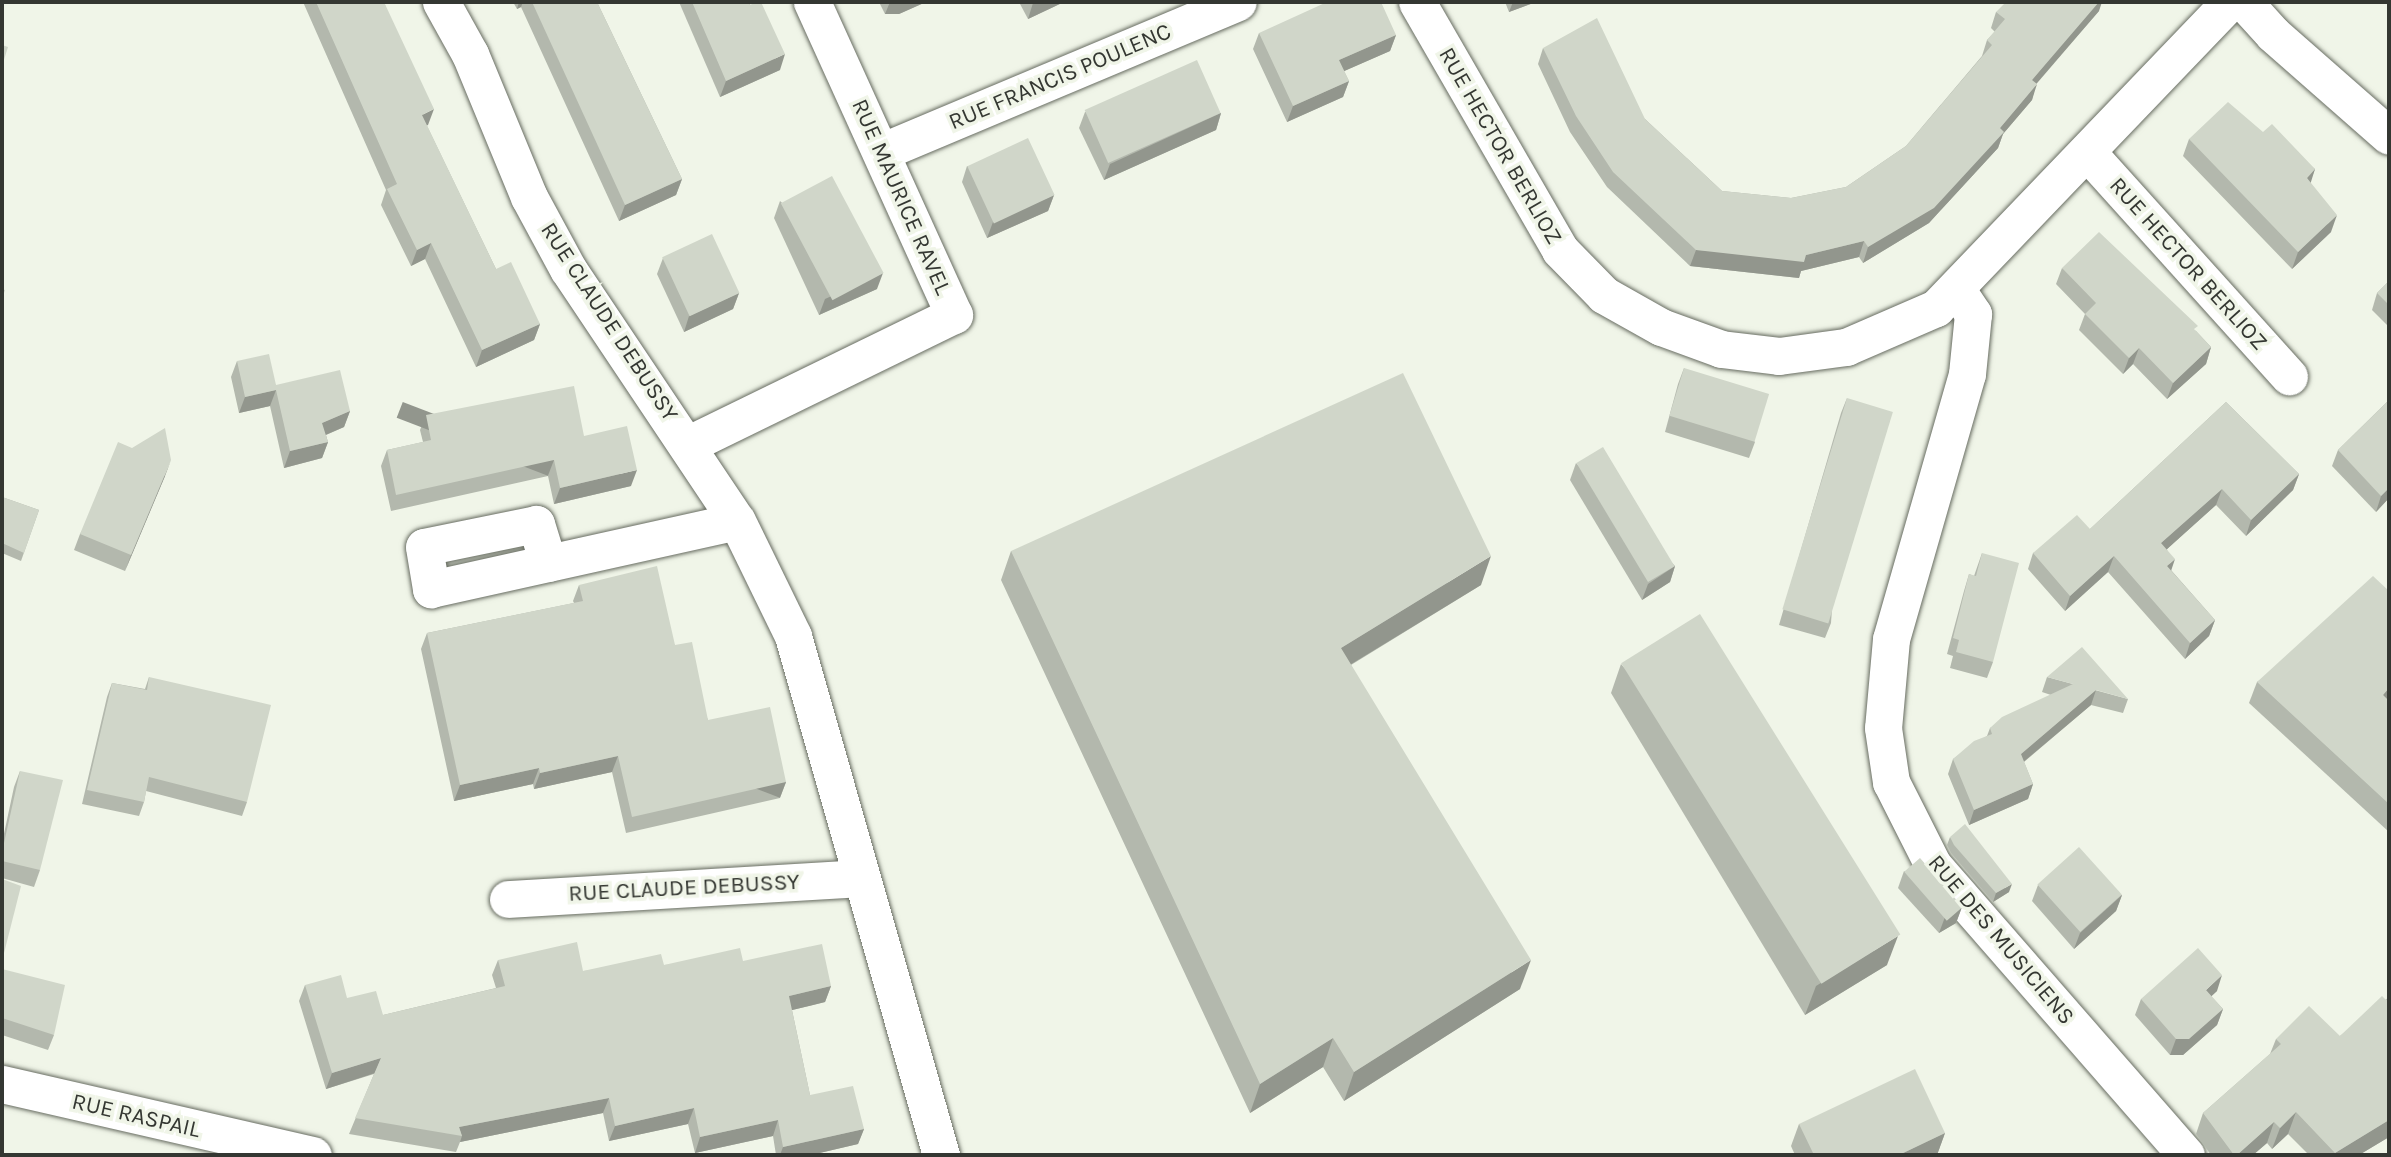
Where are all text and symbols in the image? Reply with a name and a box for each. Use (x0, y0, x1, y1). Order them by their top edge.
street label: RUE FRANCIS POULENC (945, 18, 1175, 136)
street label: RUE HECTOR BERLIOZ (1432, 43, 1568, 249)
street label: RUE MAURICE RAVEL (845, 95, 957, 299)
street label: RUE HECTOR BERLIOZ (2103, 172, 2273, 356)
street label: RUE CLAUDE DEBUSSY (534, 217, 684, 427)
street label: RUE DES MUSICIENS (1922, 850, 2080, 1030)
street label: RUE CLAUDE DEBUSSY (568, 868, 800, 908)
street label: RUE RASPAIL (69, 1088, 203, 1144)

